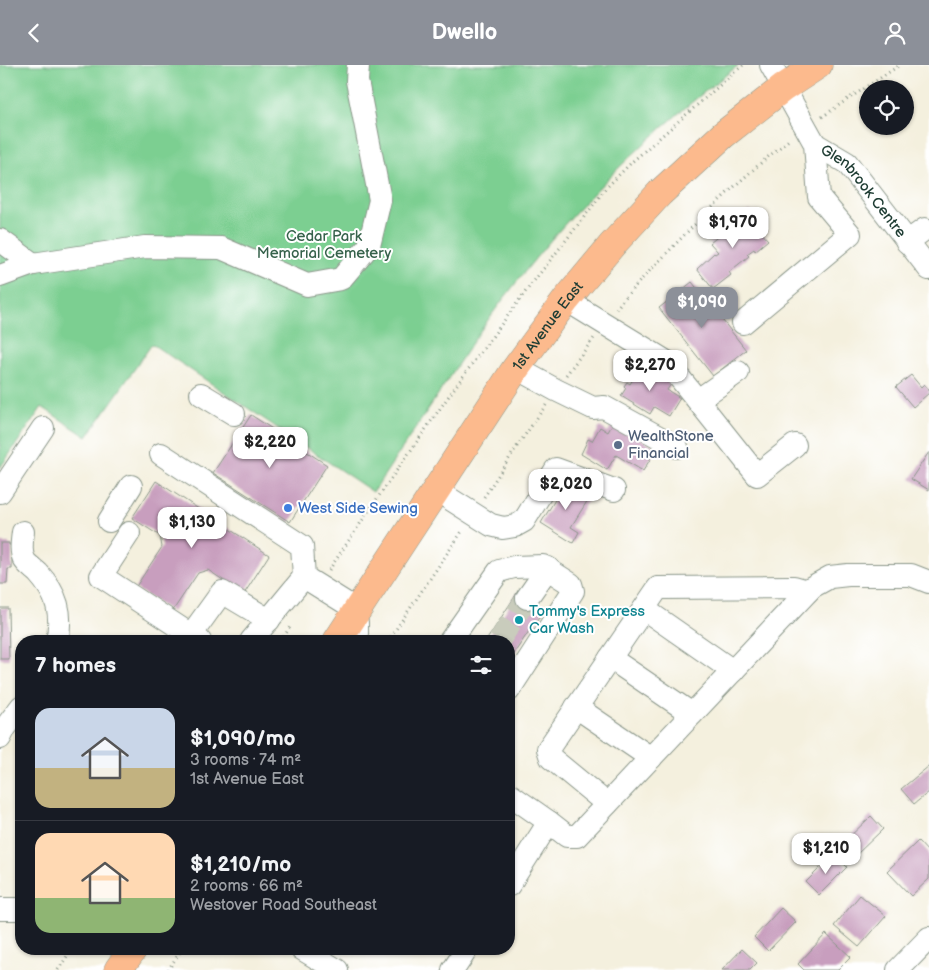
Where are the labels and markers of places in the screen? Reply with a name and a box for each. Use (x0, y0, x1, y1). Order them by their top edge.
pin: $1,970 (692, 207, 774, 249)
pin: $1,090 (661, 287, 743, 329)
pin: $2,270 (609, 349, 691, 392)
pin: $2,220 (229, 427, 311, 469)
place label: WealthStone Financial (628, 427, 714, 463)
marker: WealthStone Financial (612, 439, 624, 451)
pin: $2,020 (525, 469, 607, 511)
place label: West Side Sewing (298, 499, 418, 518)
marker: West Side Sewing (282, 502, 294, 514)
pin: $1,130 (151, 507, 233, 549)
place label: Tommy's Express Car Wash (529, 602, 645, 638)
marker: Tommy's Express Car Wash (513, 614, 525, 626)
pin: $1,210 (785, 833, 867, 875)

